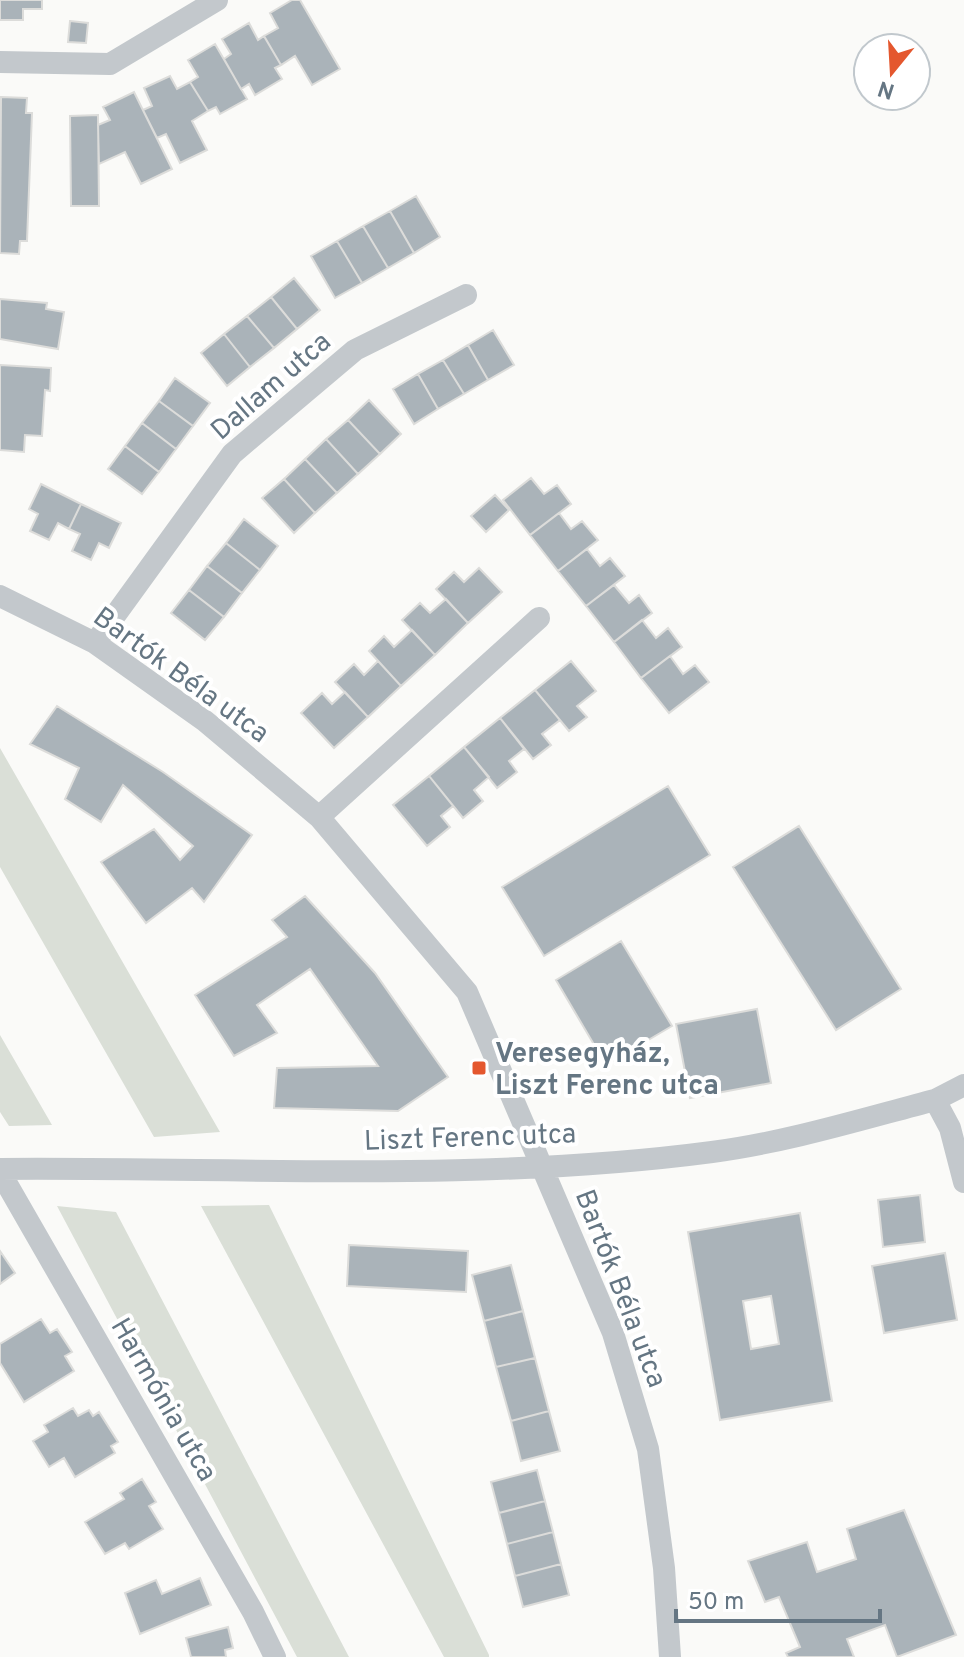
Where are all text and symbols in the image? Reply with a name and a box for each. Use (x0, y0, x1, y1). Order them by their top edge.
north arrow (852, 32, 932, 112)
text: N (875, 73, 898, 104)
street label: Dallam utca (204, 325, 340, 449)
street label: Bartók Béla utca (85, 600, 275, 752)
place label: Veresegyház, Liszt Ferenc utca (495, 1037, 719, 1105)
marker: Veresegyház, Liszt Ferenc utca (470, 1059, 488, 1077)
street label: Liszt Ferenc utca (363, 1117, 577, 1161)
street label: Bartók Béla utca (565, 1185, 673, 1393)
street label: Harmónia utca (101, 1312, 224, 1489)
scale bar (676, 1573, 880, 1623)
text: 50 m (688, 1588, 744, 1618)

